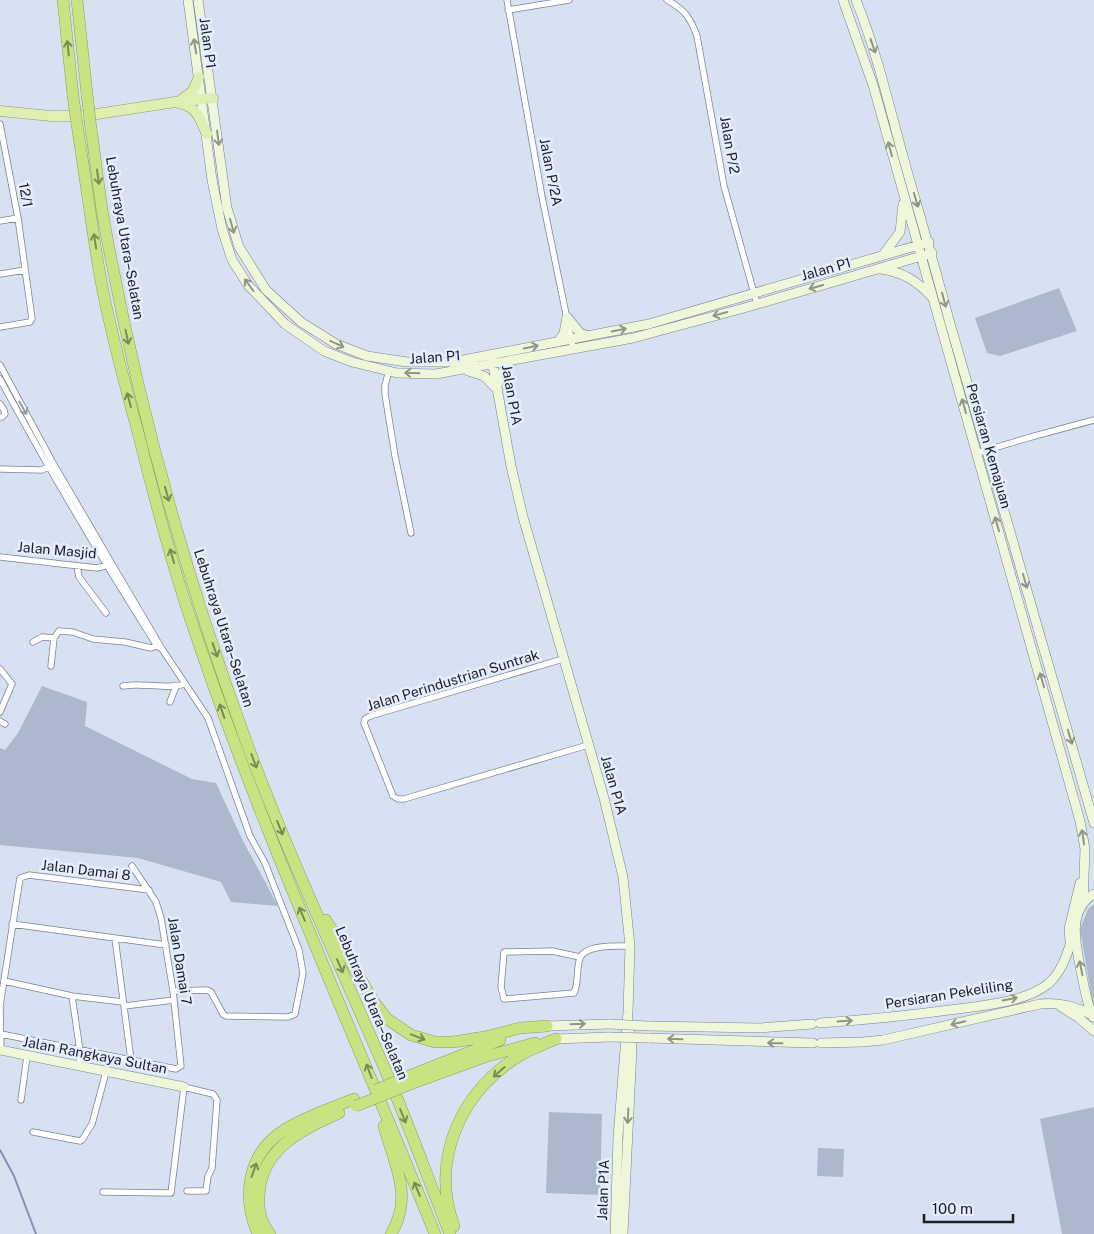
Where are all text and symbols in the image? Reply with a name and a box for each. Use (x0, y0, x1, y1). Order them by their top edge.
street label: Jalan P1 (197, 17, 219, 69)
one-way arrow (868, 37, 878, 53)
one-way arrow (189, 39, 199, 55)
one-way arrow (63, 40, 73, 56)
street label: Jalan P/2 (717, 115, 743, 175)
one-way arrow (213, 130, 223, 146)
street label: Jalan P/2A (537, 137, 565, 207)
one-way arrow (885, 142, 894, 158)
street label: Lebuhraya Utara–Selatan (103, 155, 147, 321)
one-way arrow (93, 169, 103, 185)
street label: 12/1 (16, 181, 36, 209)
one-way arrow (912, 192, 922, 208)
one-way arrow (227, 218, 237, 234)
one-way arrow (90, 233, 100, 249)
street label: Jalan P1 (799, 254, 853, 284)
one-way arrow (244, 279, 255, 292)
one-way arrow (808, 282, 824, 292)
one-way arrow (940, 292, 949, 308)
one-way arrow (713, 310, 729, 320)
one-way arrow (611, 325, 627, 334)
one-way arrow (123, 328, 133, 344)
one-way arrow (329, 339, 344, 349)
one-way arrow (523, 342, 539, 351)
street label: Jalan P1 (409, 347, 461, 367)
street label: Jalan P1A (499, 364, 525, 427)
one-way arrow (405, 369, 421, 378)
street label: Persiaran Kemajuan (963, 382, 1015, 510)
one-way arrow (124, 392, 133, 408)
one-way arrow (958, 399, 968, 415)
one-way arrow (19, 400, 28, 415)
one-way arrow (162, 486, 172, 502)
one-way arrow (991, 517, 1001, 533)
street label: Jalan Masjid (17, 539, 97, 561)
street label: Lebuhraya Utara–Selatan (191, 547, 257, 709)
one-way arrow (166, 549, 176, 565)
one-way arrow (1020, 572, 1030, 588)
one-way arrow (210, 642, 220, 658)
street label: Jalan Perindustrian Suntrak (365, 646, 541, 714)
one-way arrow (1036, 673, 1046, 689)
one-way arrow (217, 703, 226, 719)
one-way arrow (1065, 728, 1075, 744)
one-way arrow (250, 753, 259, 768)
street label: Jalan P1A (598, 753, 630, 817)
one-way arrow (277, 821, 286, 836)
one-way arrow (1078, 830, 1088, 846)
street label: Jalan Damai 8 (40, 857, 132, 883)
one-way arrow (296, 907, 306, 922)
street label: Jalan Damai 7 (165, 916, 195, 1006)
street label: Lebuhraya Utara–Selatan (332, 924, 412, 1082)
one-way arrow (335, 958, 345, 973)
one-way arrow (1075, 960, 1085, 976)
street label: Persiaran Pekeliling (884, 976, 1014, 1012)
one-way arrow (1002, 994, 1018, 1004)
one-way arrow (837, 1016, 853, 1026)
one-way arrow (951, 1019, 967, 1028)
one-way arrow (570, 1020, 586, 1029)
street label: Jalan Rangkaya Sultan (22, 1033, 168, 1077)
one-way arrow (410, 1033, 425, 1042)
one-way arrow (667, 1035, 683, 1044)
one-way arrow (767, 1038, 783, 1048)
one-way arrow (363, 1064, 373, 1079)
one-way arrow (493, 1066, 506, 1077)
one-way arrow (399, 1108, 408, 1123)
one-way arrow (623, 1108, 632, 1124)
street label: Jalan P1A (594, 1159, 612, 1221)
one-way arrow (250, 1163, 259, 1178)
one-way arrow (412, 1182, 421, 1197)
scale bar (924, 1192, 1013, 1224)
text: 100 m (932, 1200, 973, 1217)

